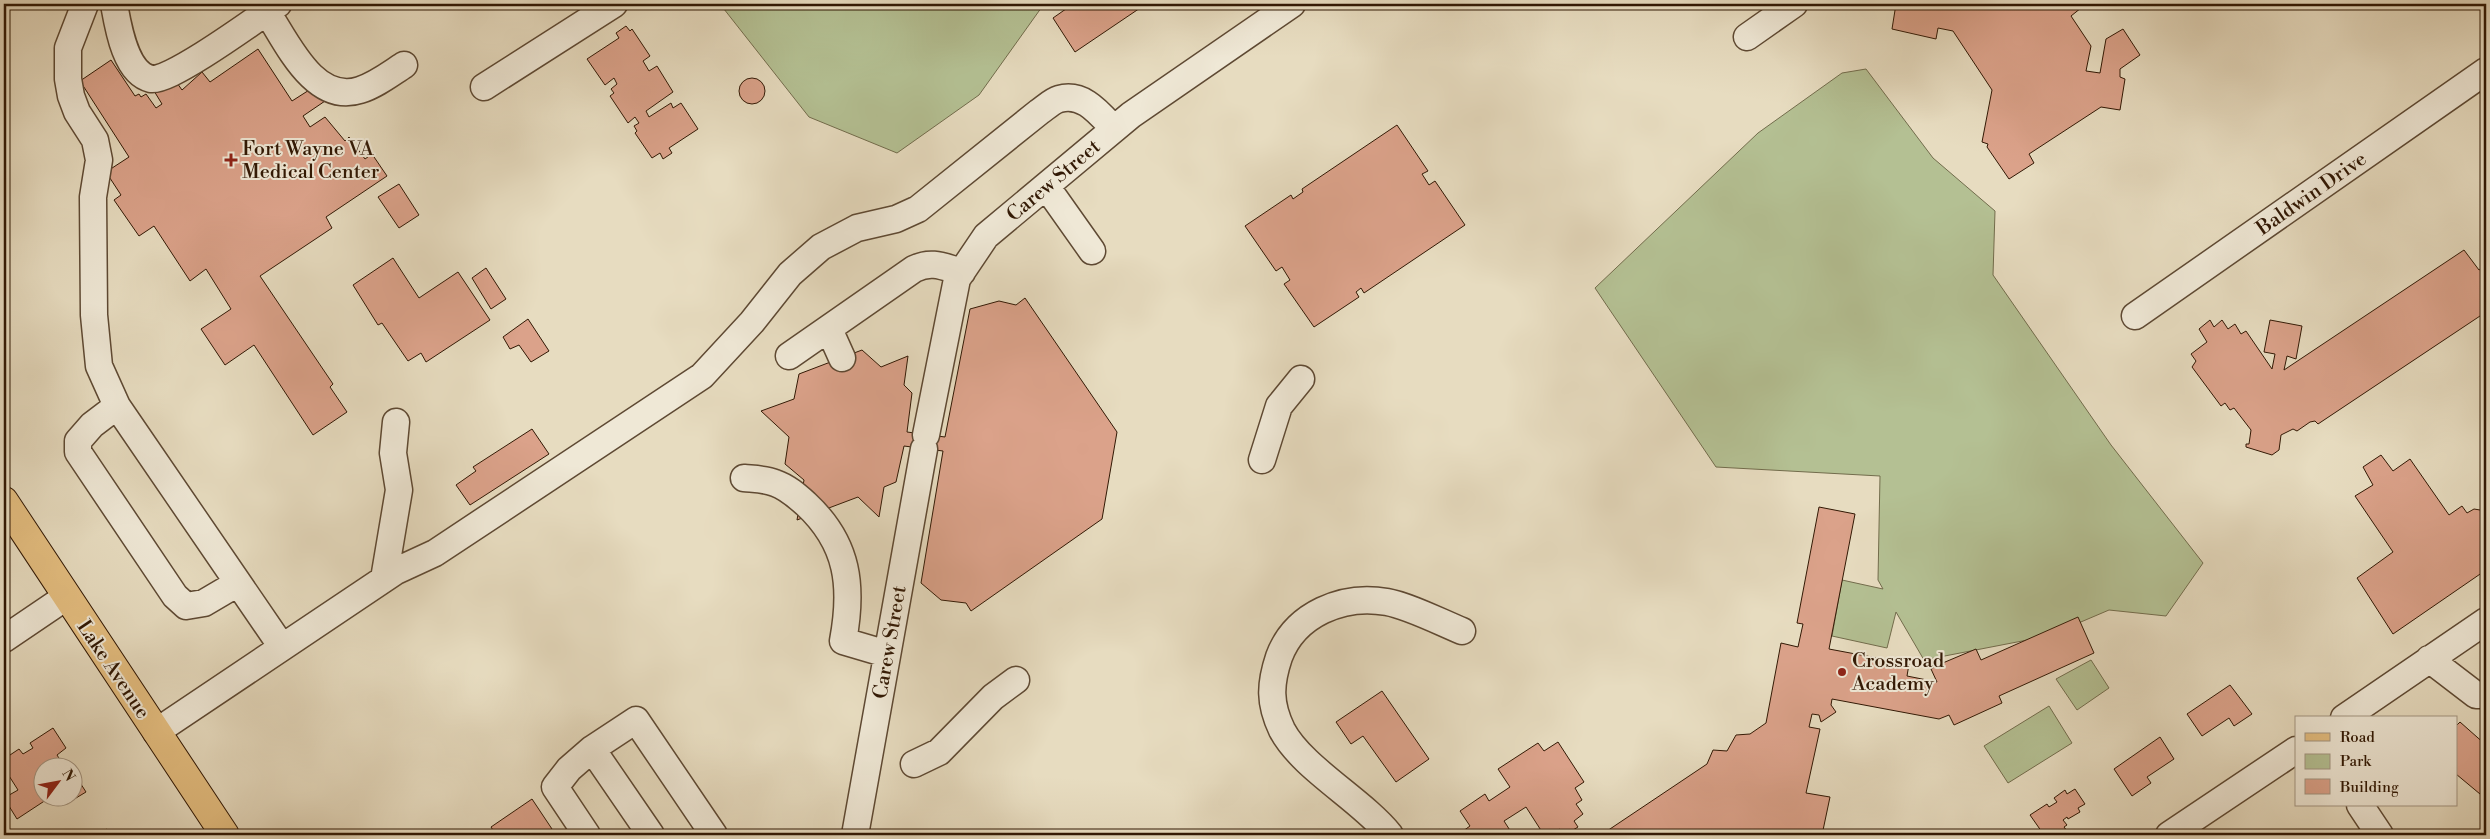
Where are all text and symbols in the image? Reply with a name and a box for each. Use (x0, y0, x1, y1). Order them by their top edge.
street label: Carew Street (1002, 135, 1106, 228)
place label: Fort Wayne VA Medical Center (242, 137, 380, 185)
street label: Baldwin Drive (2251, 147, 2372, 242)
marker: Fort Wayne VA Medical Center (224, 153, 238, 167)
street label: Carew Street (868, 584, 913, 701)
street label: Lake Avenue (71, 616, 155, 724)
place label: Crossroad Academy (1851, 649, 1945, 697)
marker: Crossroad Academy (1836, 666, 1848, 678)
legend (2295, 716, 2458, 806)
text: Road (2340, 728, 2375, 747)
text: Park (2340, 752, 2372, 771)
north arrow (32, 756, 82, 806)
text: N (58, 766, 79, 785)
text: Building (2339, 778, 2399, 797)

